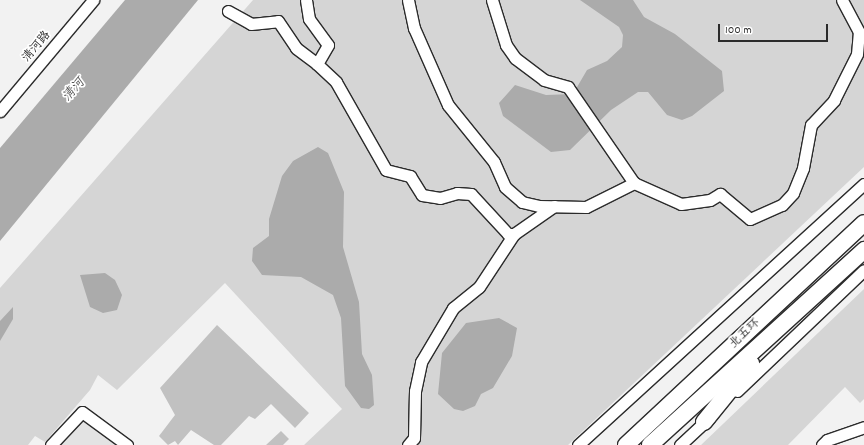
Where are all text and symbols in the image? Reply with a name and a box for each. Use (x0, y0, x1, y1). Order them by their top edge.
scale bar (720, 16, 830, 42)
text: 100 m (725, 22, 752, 39)
street label: 清河路 (20, 29, 54, 65)
water label: 清河 (61, 76, 89, 106)
street label: 北五环 (727, 316, 763, 352)

